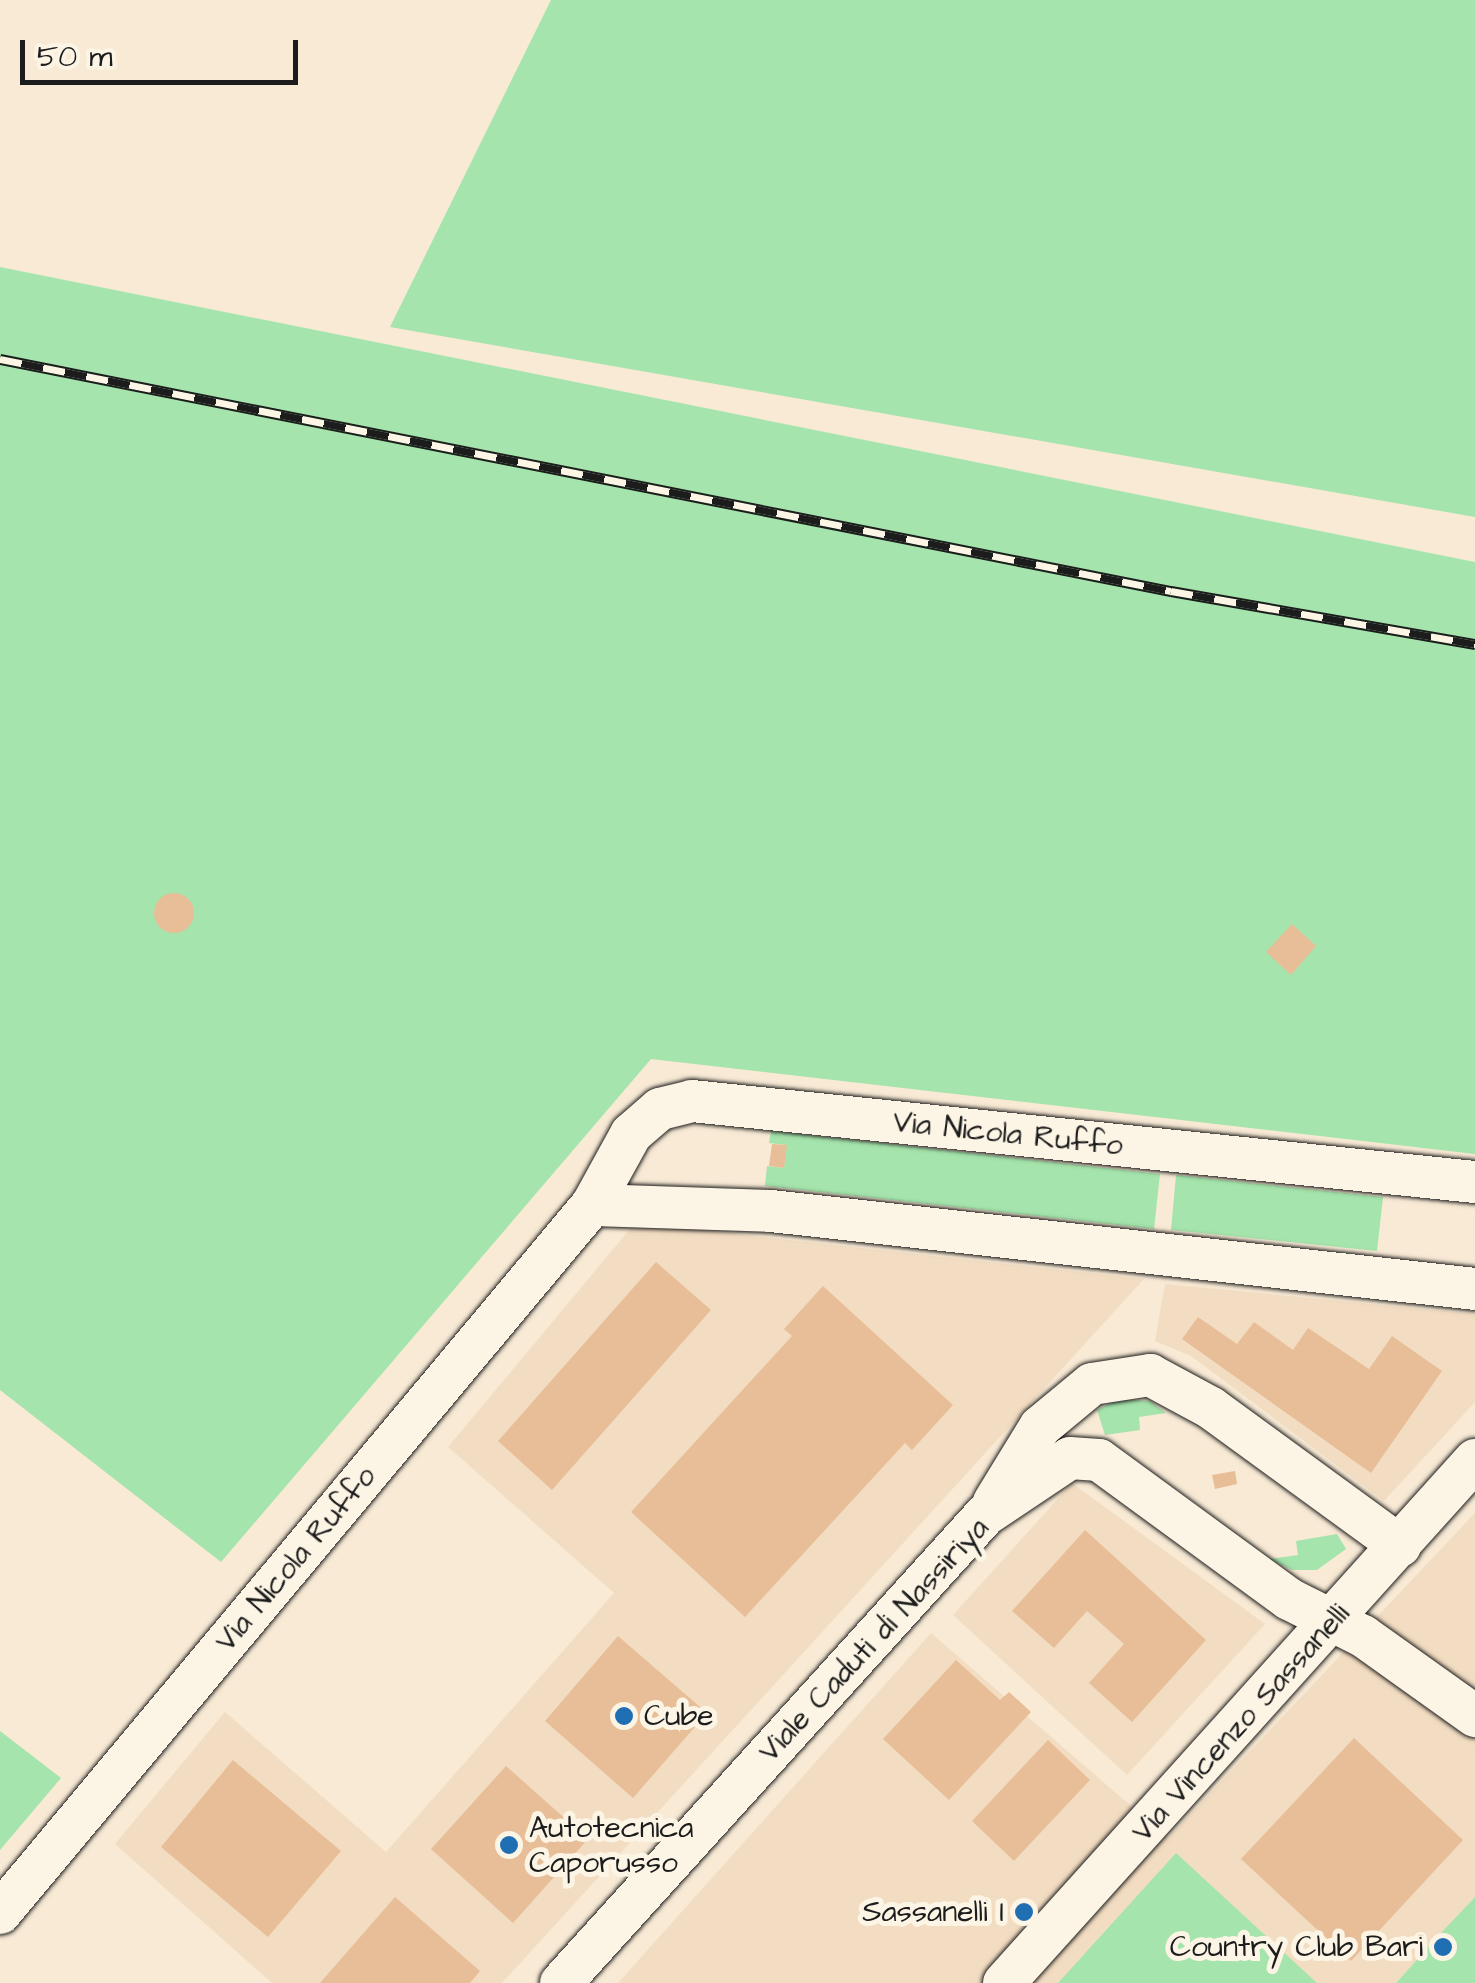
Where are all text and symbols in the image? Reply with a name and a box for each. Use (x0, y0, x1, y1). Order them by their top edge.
scale bar (25, 20, 302, 82)
text: 50 m (37, 36, 113, 78)
street label: Via Nicola Ruffo (891, 1104, 1125, 1164)
street label: Via Nicola Ruffo (208, 1459, 384, 1659)
street label: Viale Caduti di Nassiriya (751, 1510, 997, 1770)
street label: Via Vincenzo Sassanelli (1125, 1596, 1357, 1850)
place label: Cube (644, 1698, 714, 1734)
marker: Cube (613, 1705, 635, 1727)
place label: Autotecnica Caporusso (529, 1810, 694, 1880)
marker: Autotecnica Caporusso (498, 1834, 520, 1856)
place label: Sassanelli I (862, 1894, 1004, 1930)
marker: Sassanelli I (1013, 1901, 1035, 1923)
place label: Country Club Bari (1170, 1929, 1423, 1965)
marker: Country Club Bari (1432, 1936, 1454, 1958)

